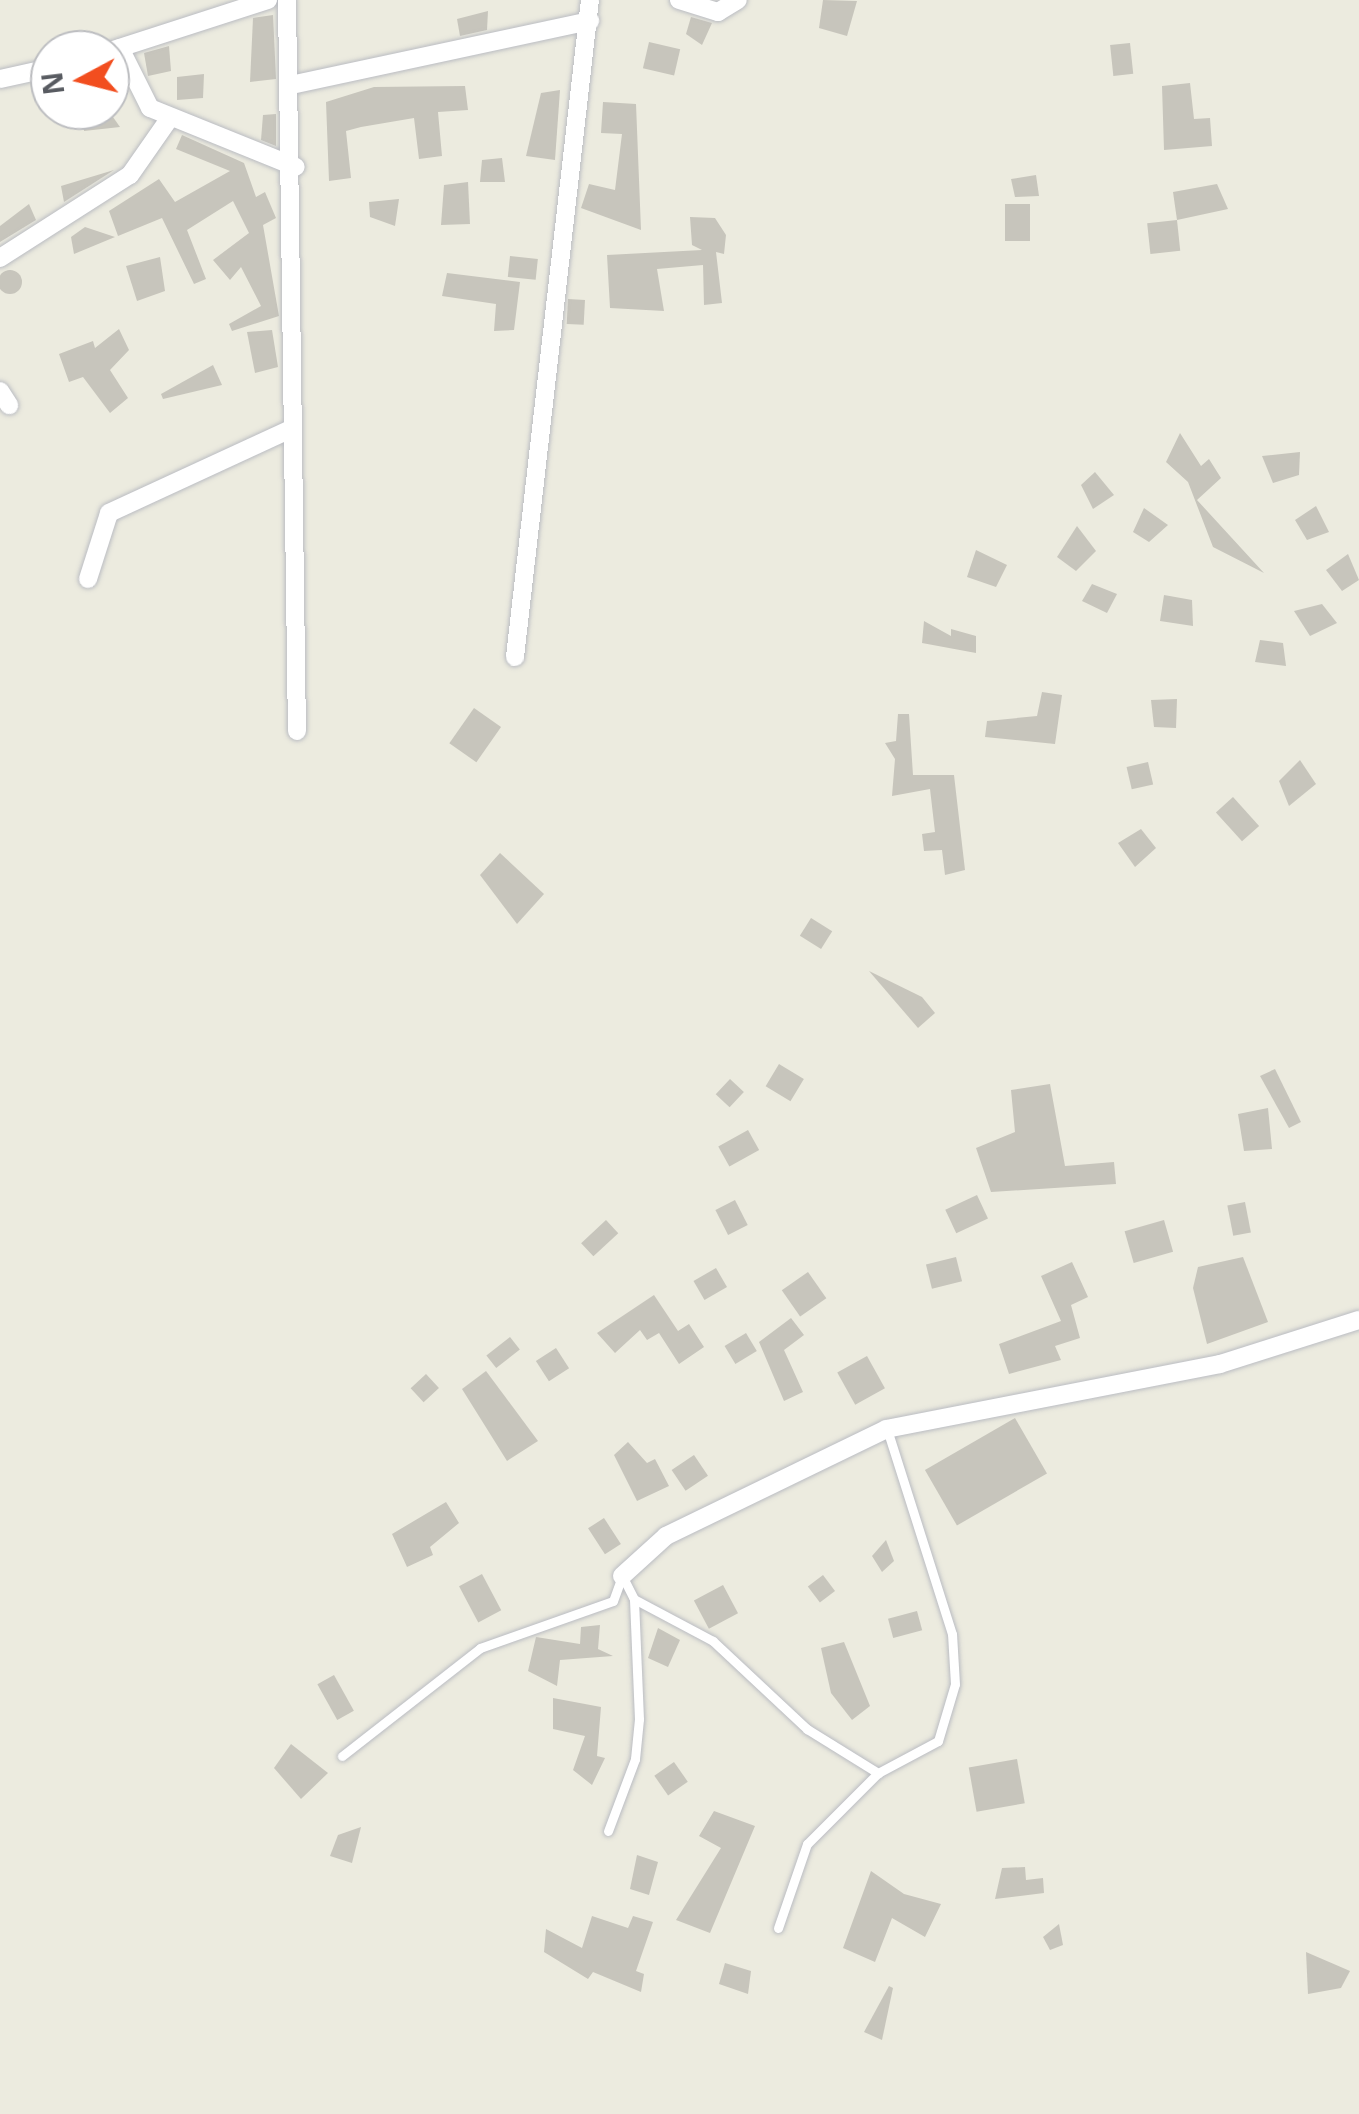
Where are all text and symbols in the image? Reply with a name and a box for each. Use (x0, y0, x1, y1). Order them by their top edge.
north arrow (30, 30, 130, 130)
text: N (32, 70, 72, 97)

